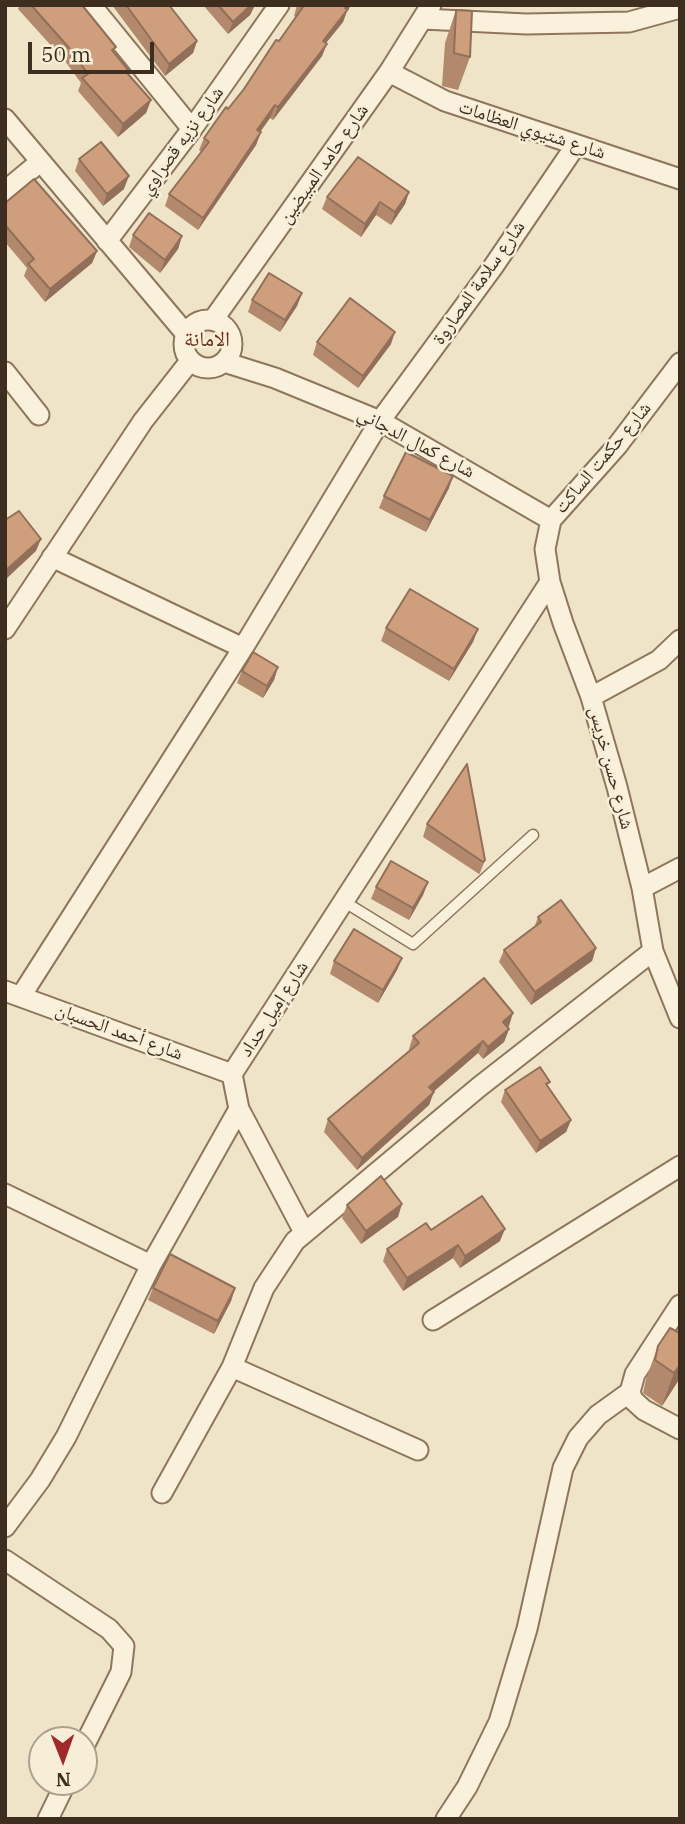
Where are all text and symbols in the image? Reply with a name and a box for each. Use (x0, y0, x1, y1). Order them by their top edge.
scale bar (32, 28, 158, 72)
text: 50 m (41, 40, 91, 68)
street label: شارع نزيه قصراوي (135, 82, 229, 200)
street label: شارع شتيوي العظامات (456, 96, 608, 164)
street label: شارع حامد المبيضين (274, 100, 374, 228)
street label: شارع سلامة المصاروة (428, 217, 530, 349)
district label: الامانة (184, 327, 230, 353)
street label: شارع حكمت الساكت (550, 398, 656, 518)
street label: شارع كمال الدجاني (353, 403, 479, 483)
street label: شارع حسن خريس (584, 704, 638, 832)
street label: شارع إميل حداد (235, 957, 313, 1061)
street label: شارع أحمد الحسبان (52, 998, 186, 1066)
north arrow (28, 1726, 98, 1796)
text: N (56, 1768, 71, 1792)

